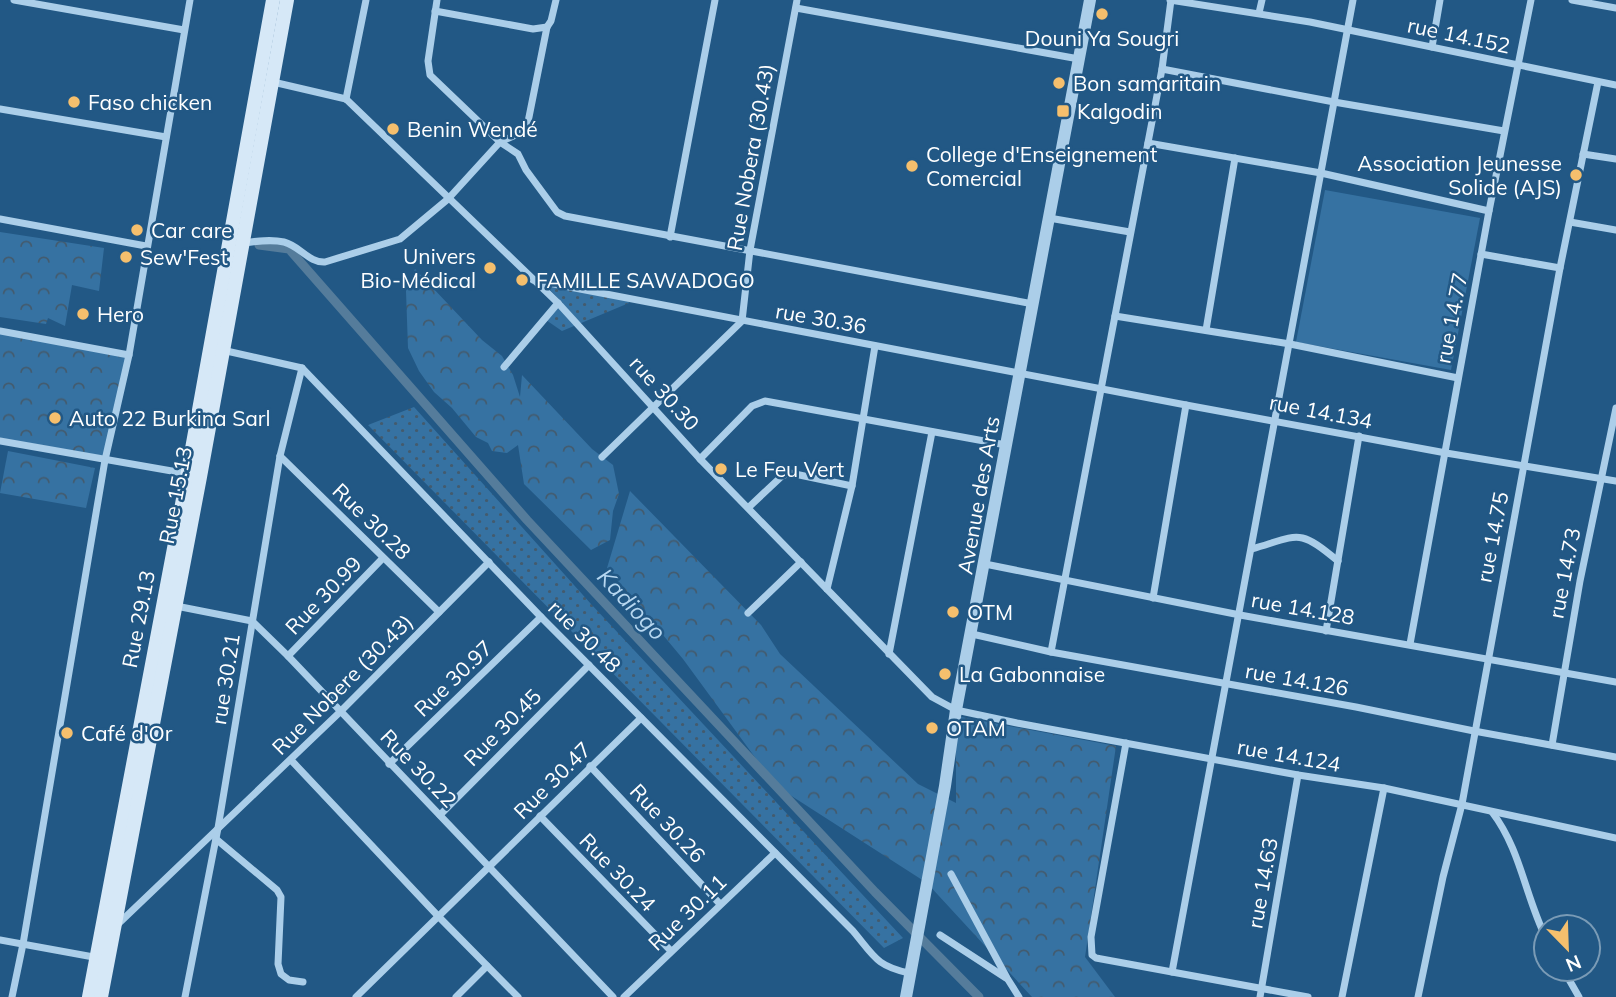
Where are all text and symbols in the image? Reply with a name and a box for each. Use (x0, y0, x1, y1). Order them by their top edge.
marker: Douni Ya Sougri (1094, 6, 1110, 22)
street label: rue 14.152 (1405, 11, 1513, 59)
place label: Douni Ya Sougri (1025, 25, 1179, 51)
street label: Rue Nobera (30.43) (721, 61, 779, 253)
place label: Bon samaritain (1073, 70, 1221, 96)
marker: Bon samaritain (1051, 75, 1067, 91)
place label: Faso chicken (88, 89, 212, 115)
marker: Faso chicken (66, 94, 82, 110)
place label: Kalgodin (1077, 98, 1162, 124)
marker: Kalgodin (1055, 103, 1071, 119)
place label: Benin Wendé (407, 116, 538, 142)
marker: Benin Wendé (385, 121, 401, 137)
place label: College d'Enseignement Comercial (926, 141, 1157, 191)
place label: Association Jeunesse Solide (AJS) (1357, 150, 1562, 200)
marker: College d'Enseignement Comercial (904, 158, 920, 174)
marker: Association Jeunesse Solide (AJS) (1568, 167, 1584, 183)
place label: Car care (151, 217, 233, 243)
marker: Car care (129, 222, 145, 238)
place label: Univers Bio-Médical (360, 243, 476, 293)
place label: Sew'Fest (140, 244, 228, 270)
marker: Sew'Fest (118, 249, 134, 265)
marker: Univers Bio-Médical (482, 260, 498, 276)
place label: FAMILLE SAWADOGO (536, 267, 755, 293)
street label: rue 14.77 (1429, 270, 1473, 366)
marker: FAMILLE SAWADOGO (514, 272, 530, 288)
street label: rue 30.36 (774, 297, 868, 339)
place label: Hero (97, 301, 144, 327)
marker: Hero (75, 306, 91, 322)
street label: rue 30.30 (625, 350, 705, 436)
street label: rue 14.134 (1267, 388, 1375, 434)
place label: Auto 22 Burkina Sarl (69, 405, 270, 431)
marker: Auto 22 Burkina Sarl (47, 410, 63, 426)
street label: Avenue des Arts (951, 414, 1005, 576)
street label: Rue 15.13 (153, 444, 197, 546)
place label: Le Feu Vert (735, 456, 844, 482)
marker: Le Feu Vert (713, 461, 729, 477)
street label: Rue 30.28 (327, 477, 417, 565)
street label: rue 14.75 (1470, 489, 1514, 585)
street label: rue 14.73 (1542, 525, 1586, 621)
street label: Rue 30.99 (279, 550, 367, 640)
water label: Kadiogo (591, 562, 673, 646)
street label: Rue 29.13 (116, 568, 160, 670)
street label: rue 14.128 (1249, 586, 1357, 630)
street label: rue 30.48 (543, 594, 627, 678)
place label: OTM (967, 599, 1013, 625)
marker: OTM (945, 604, 961, 620)
street label: Rue Nobere (30.43) (266, 608, 418, 760)
street label: rue 30.21 (205, 632, 245, 726)
street label: Rue 30.97 (408, 634, 498, 722)
street label: rue 14.126 (1243, 657, 1351, 701)
place label: La Gabonnaise (959, 661, 1105, 687)
marker: La Gabonnaise (937, 666, 953, 682)
street label: Rue 30.45 (458, 683, 546, 771)
place label: OTAM (946, 715, 1006, 741)
place label: Café d'Or (81, 720, 173, 746)
marker: OTAM (924, 720, 940, 736)
street label: Rue 30.22 (375, 723, 463, 813)
marker: Café d'Or (59, 725, 75, 741)
street label: rue 14.124 (1235, 733, 1343, 777)
street label: Rue 30.47 (508, 736, 596, 824)
street label: Rue 30.26 (625, 778, 711, 868)
street label: Rue 30.24 (574, 827, 662, 917)
street label: rue 14.63 (1241, 836, 1283, 930)
street label: Rue 30.11 (642, 868, 732, 956)
north arrow (1532, 913, 1602, 983)
text: N (1562, 950, 1585, 977)

